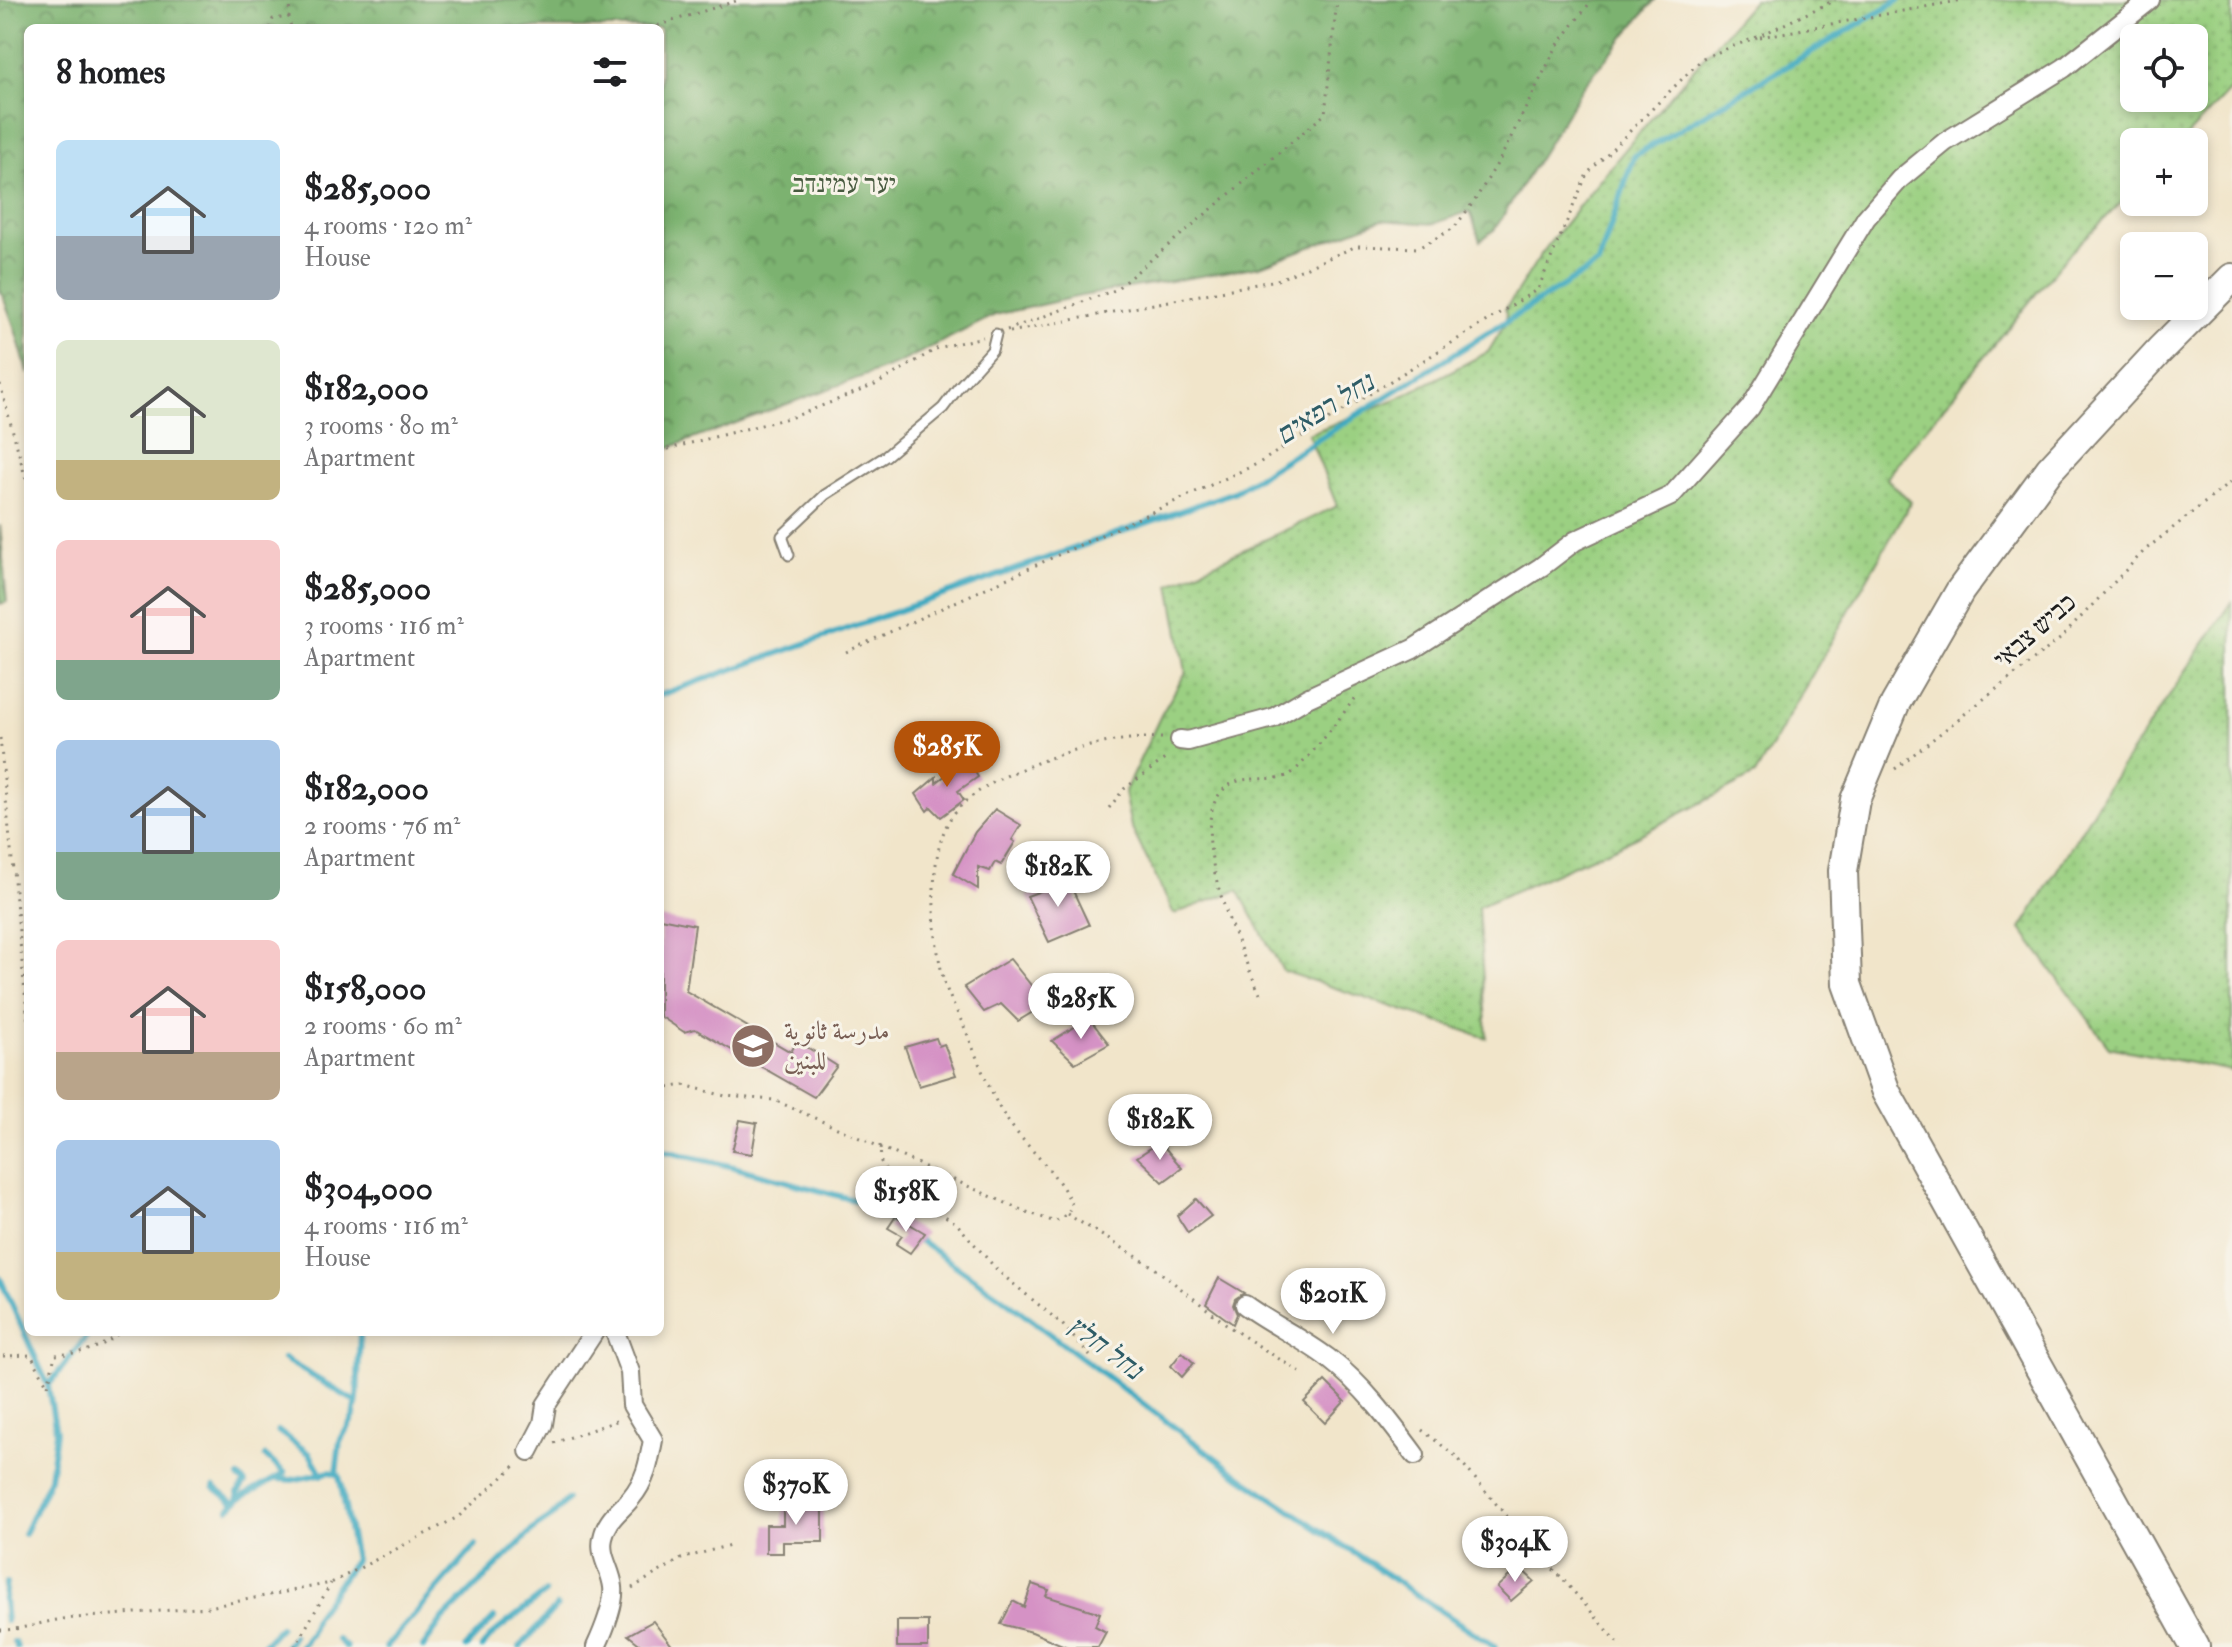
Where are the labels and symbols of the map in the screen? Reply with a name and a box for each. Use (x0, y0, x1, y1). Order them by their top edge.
park label: יער עמינדב (792, 168, 896, 200)
water label: נחל רפאים (1269, 364, 1383, 453)
street label: כביש צבאי (1987, 586, 2083, 676)
pin: $285K (891, 721, 1003, 789)
pin: $182K (1002, 841, 1114, 909)
pin: $285K (1025, 973, 1137, 1041)
place label: مدرسة ثانوية للبنين (784, 1015, 890, 1077)
school or university icon: مدرسة ثانوية للبنين (729, 1022, 777, 1070)
pin: $182K (1104, 1094, 1216, 1162)
pin: $158K (850, 1166, 962, 1234)
pin: $201K (1277, 1268, 1389, 1336)
water label: נחל חלץ (1061, 1308, 1152, 1389)
pin: $370K (740, 1459, 852, 1527)
pin: $304K (1459, 1516, 1571, 1584)

